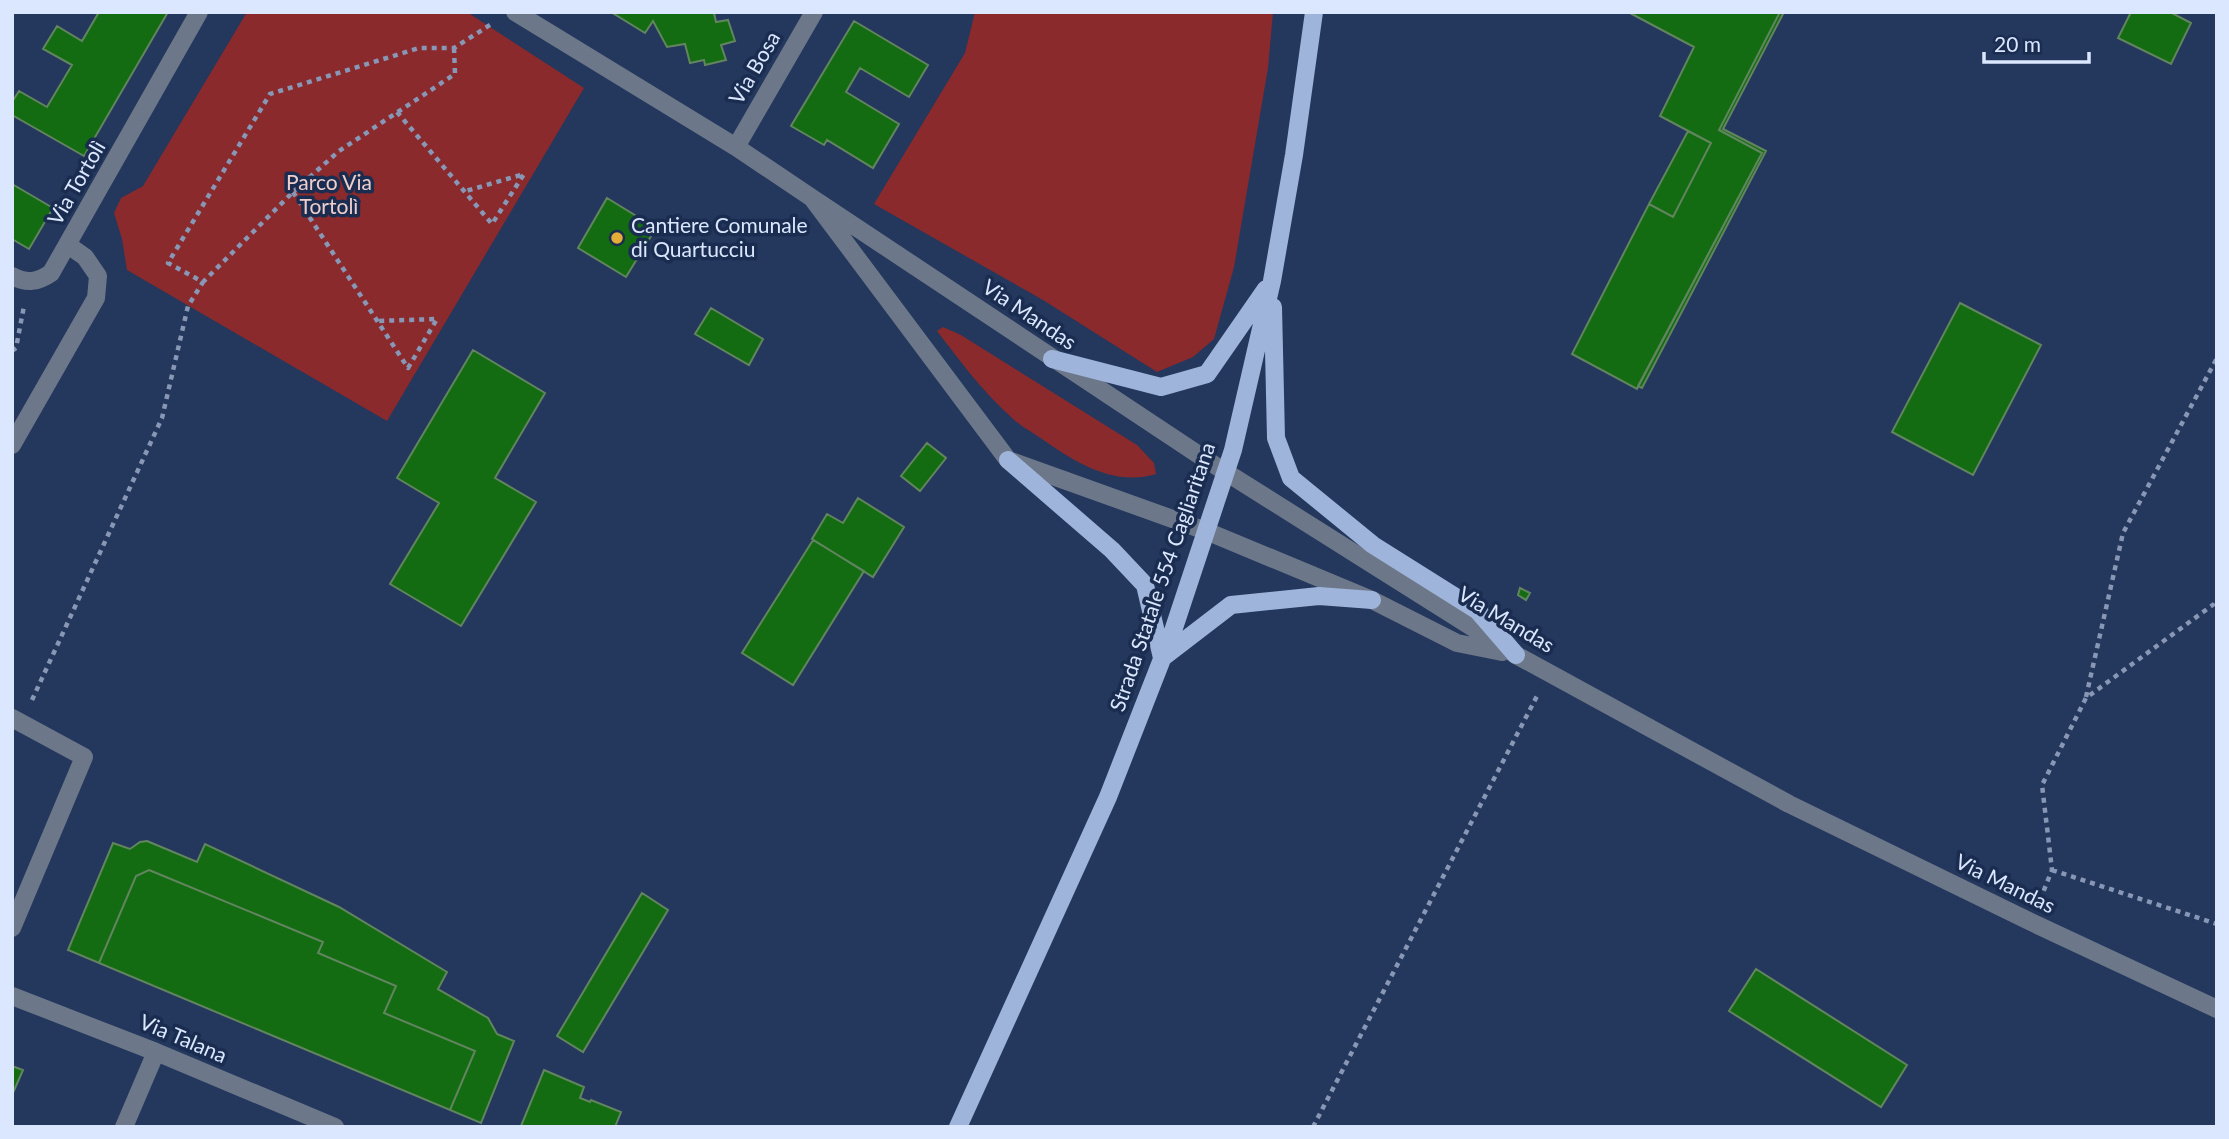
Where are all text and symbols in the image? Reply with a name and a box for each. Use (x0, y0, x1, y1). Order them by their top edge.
scale bar (1984, 21, 2089, 65)
street label: Via Bosa (723, 26, 785, 108)
text: 20 m (1994, 31, 2041, 56)
street label: Via Tortolì (42, 136, 110, 229)
park label: Parco Via Tortolì (286, 169, 372, 218)
place label: Cantiere Comunale di Quartucciu (631, 212, 808, 261)
marker: Cantiere Comunale di Quartucciu (609, 230, 625, 246)
street label: Via Mandas (978, 273, 1081, 354)
street label: Strada Statale 554 Cagliaritana (1104, 439, 1219, 714)
street label: Via Mandas (1454, 580, 1559, 657)
street label: Via Mandas (1952, 848, 2060, 917)
street label: Via Talana (136, 1008, 231, 1067)

